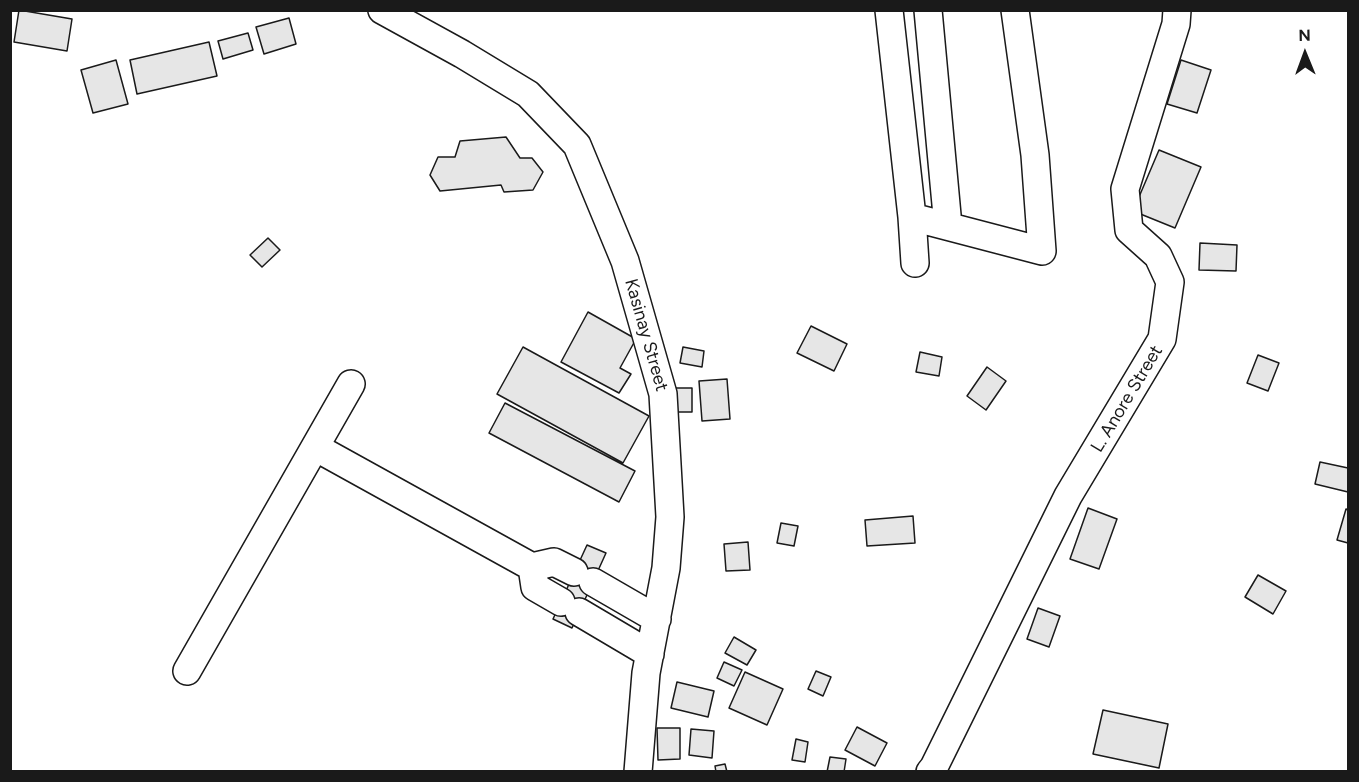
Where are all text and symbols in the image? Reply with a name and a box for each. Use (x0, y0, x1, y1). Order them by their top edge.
north arrow (1275, 24, 1335, 84)
text: N (1298, 26, 1311, 45)
street label: Kasinay Street (620, 276, 672, 394)
street label: L. Anore Street (1087, 342, 1167, 456)

